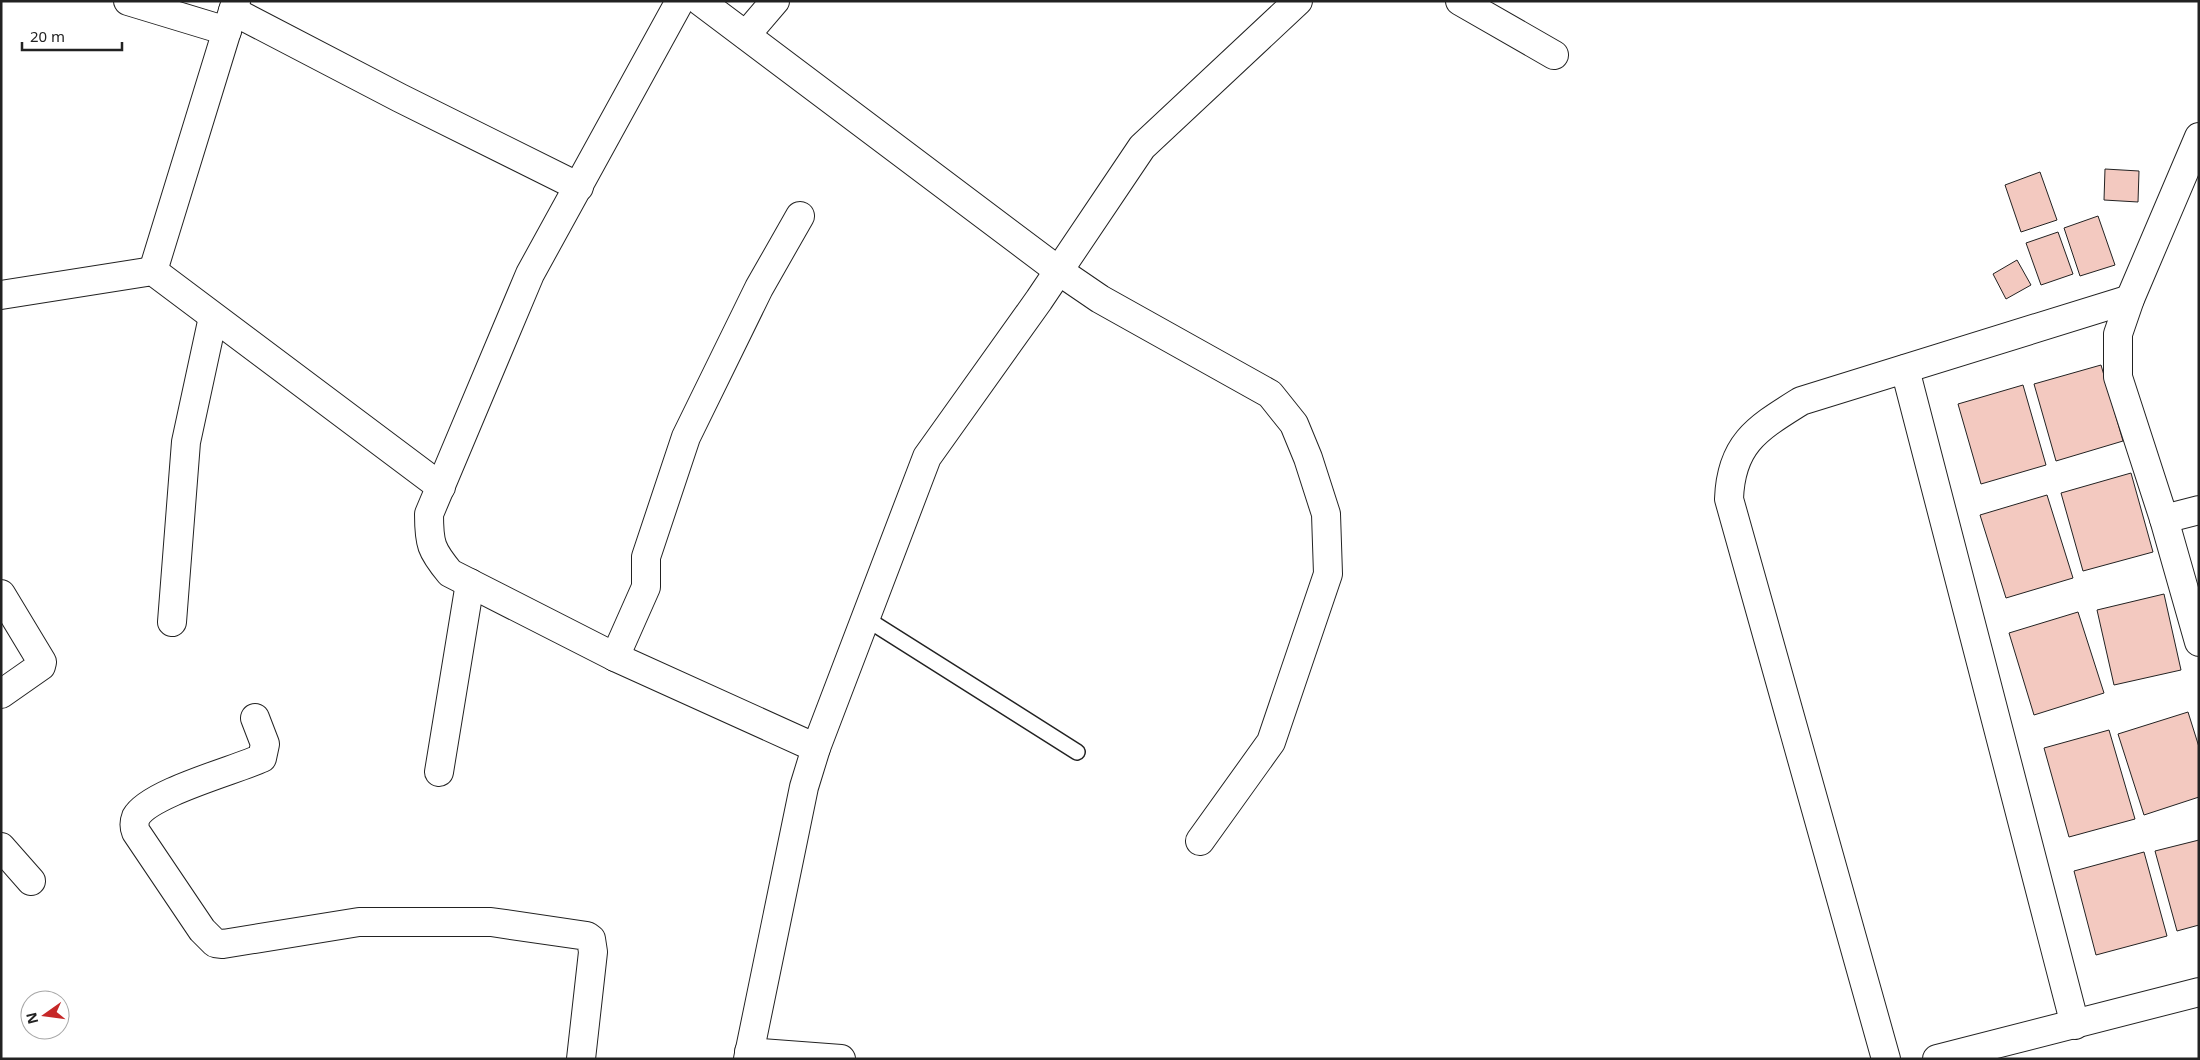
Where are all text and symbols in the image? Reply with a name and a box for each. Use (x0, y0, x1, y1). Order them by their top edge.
scale bar (22, 20, 122, 52)
text: 20 m (30, 26, 65, 46)
north arrow (20, 990, 70, 1040)
text: N (21, 1010, 42, 1026)

